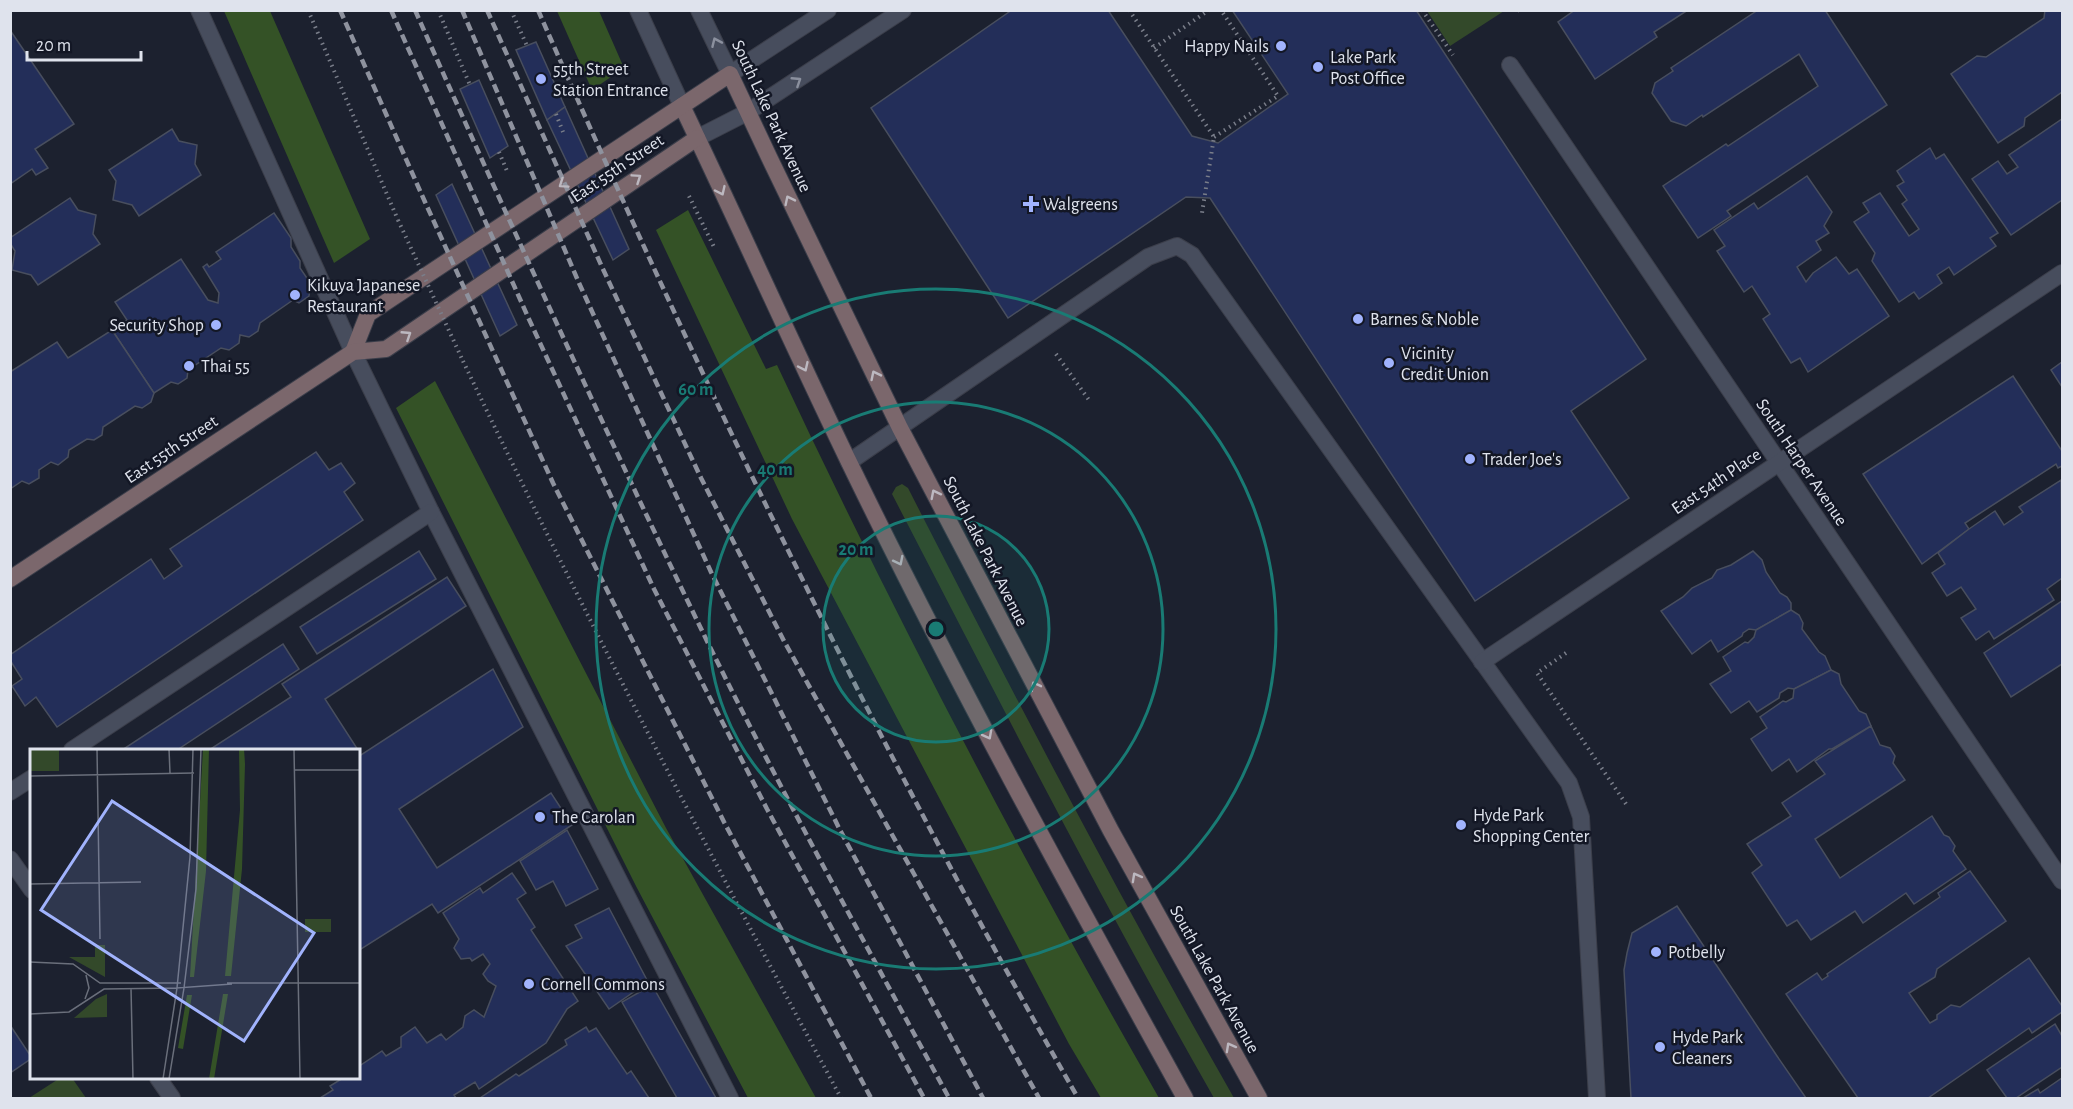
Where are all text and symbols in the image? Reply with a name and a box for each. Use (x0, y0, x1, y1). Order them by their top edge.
scale bar (27, 24, 141, 62)
text: 20 m (36, 37, 71, 55)
one-way arrow (711, 37, 723, 48)
street label: South Lake Park Avenue (728, 38, 814, 195)
place label: Happy Nails (1184, 38, 1269, 56)
marker: Happy Nails (1274, 39, 1288, 53)
place label: Lake Park Post Office (1330, 49, 1405, 88)
marker: Lake Park Post Office (1311, 60, 1325, 74)
place label: 55th Street Station Entrance (553, 61, 668, 100)
marker: 55th Street Station Entrance (534, 72, 548, 86)
one-way arrow (791, 77, 802, 88)
street label: East 55th Street (568, 131, 667, 206)
one-way arrow (631, 174, 642, 185)
one-way arrow (559, 177, 570, 188)
one-way arrow (714, 184, 726, 195)
one-way arrow (785, 195, 797, 206)
place label: Walgreens (1043, 196, 1118, 214)
marker: Walgreens (1024, 197, 1038, 211)
place label: Kikuya Japanese Restaurant (307, 277, 420, 316)
marker: Kikuya Japanese Restaurant (288, 288, 302, 302)
place label: Barnes & Noble (1370, 311, 1479, 329)
marker: Barnes & Noble (1351, 312, 1365, 326)
place label: Security Shop (109, 317, 204, 335)
marker: Security Shop (209, 318, 223, 332)
one-way arrow (400, 331, 411, 342)
place label: Vicinity Credit Union (1401, 345, 1489, 384)
marker: Vicinity Credit Union (1382, 356, 1396, 370)
place label: Thai 55 (201, 358, 250, 376)
marker: Thai 55 (182, 359, 196, 373)
one-way arrow (797, 361, 809, 372)
one-way arrow (870, 370, 882, 381)
text: 60 m (678, 381, 714, 399)
street label: South Harper Avenue (1752, 396, 1850, 529)
street label: East 55th Street (122, 412, 221, 487)
street label: East 54th Place (1669, 445, 1765, 518)
place label: Trader Joe's (1482, 451, 1562, 469)
marker: Trader Joe's (1463, 452, 1477, 466)
text: 40 m (757, 461, 793, 479)
street label: South Lake Park Avenue (939, 474, 1031, 629)
one-way arrow (931, 490, 942, 501)
text: 20 m (838, 541, 874, 559)
one-way arrow (892, 555, 903, 566)
centre of rings (926, 619, 946, 639)
one-way arrow (1030, 681, 1042, 692)
one-way arrow (981, 729, 992, 739)
inset map (30, 749, 360, 1079)
place label: Hyde Park Shopping Center (1473, 807, 1590, 846)
place label: The Carolan (552, 809, 635, 827)
marker: The Carolan (533, 810, 547, 824)
marker: Hyde Park Shopping Center (1454, 818, 1468, 832)
one-way arrow (1132, 873, 1143, 883)
street label: South Lake Park Avenue (1166, 903, 1262, 1056)
place label: Potbelly (1668, 944, 1726, 962)
marker: Potbelly (1649, 945, 1663, 959)
place label: Cornell Commons (541, 976, 665, 994)
marker: Cornell Commons (522, 977, 536, 991)
place label: Hyde Park Cleaners (1672, 1029, 1744, 1068)
marker: Hyde Park Cleaners (1653, 1040, 1667, 1054)
one-way arrow (1226, 1043, 1237, 1054)

